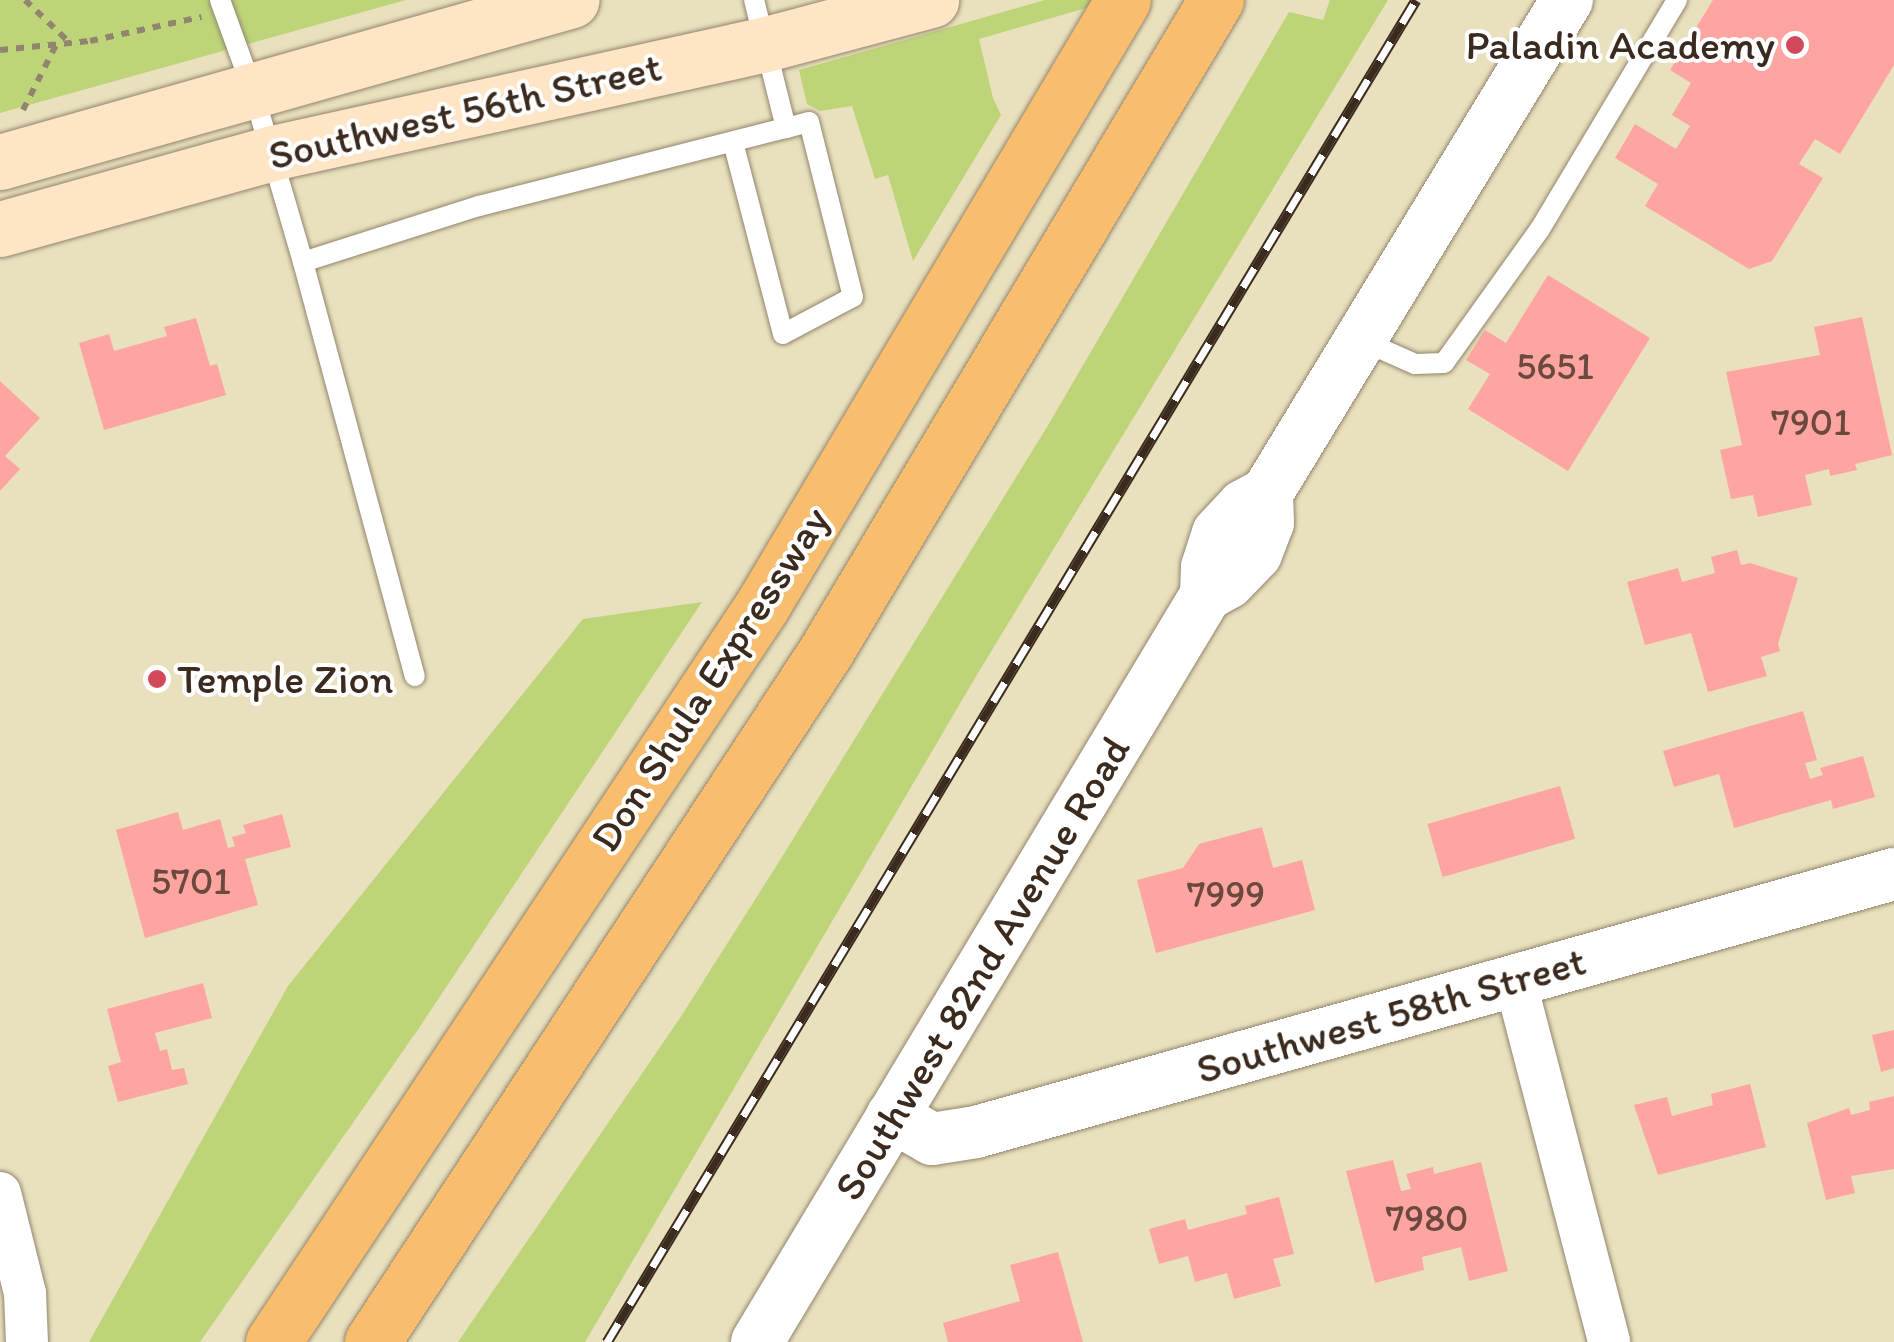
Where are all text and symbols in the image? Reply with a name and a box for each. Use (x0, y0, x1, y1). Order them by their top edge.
place label: Paladin Academy (1466, 20, 1775, 70)
marker: Paladin Academy (1784, 34, 1806, 56)
street label: Southwest 56th Street (264, 41, 666, 181)
house number: 5651 (1516, 344, 1594, 390)
house number: 7901 (1771, 400, 1851, 446)
street label: Don Shula Expressway (580, 497, 840, 861)
place label: Temple Zion (177, 654, 393, 704)
marker: Temple Zion (146, 668, 168, 690)
street label: Southwest 82nd Avenue Road (824, 728, 1140, 1208)
house number: 5701 (151, 859, 231, 905)
house number: 7999 (1187, 872, 1265, 918)
street label: Southwest 58th Street (1191, 936, 1591, 1094)
house number: 7980 (1386, 1196, 1468, 1242)

